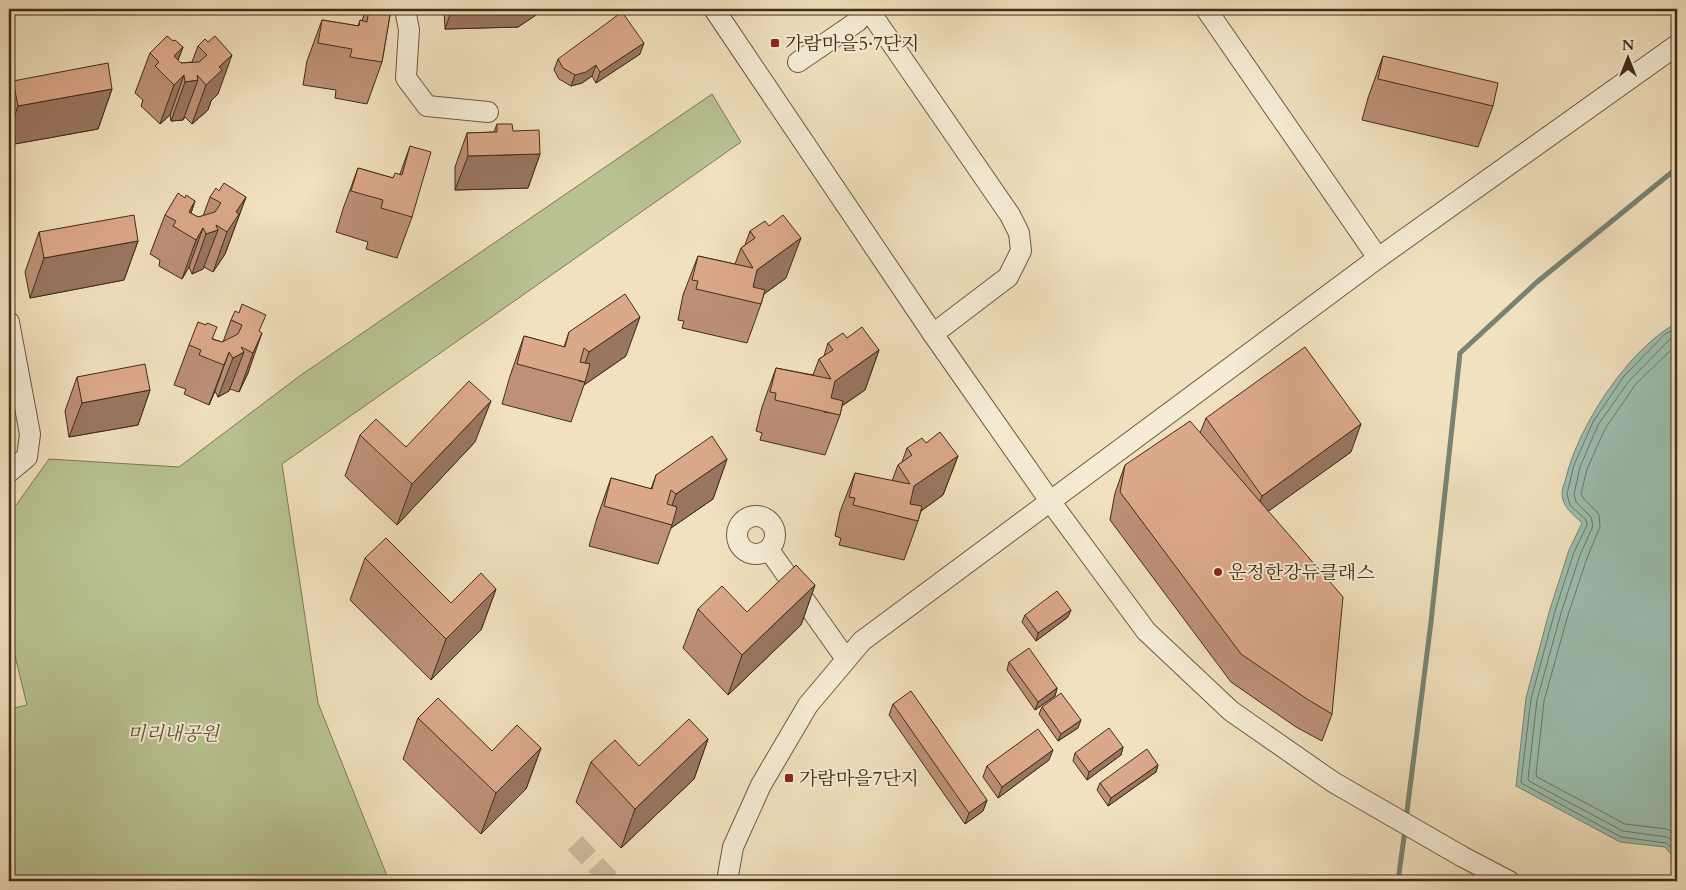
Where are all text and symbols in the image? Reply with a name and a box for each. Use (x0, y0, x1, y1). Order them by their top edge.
place label: 가람마을5·7단지 (785, 31, 919, 57)
north arrow (1604, 32, 1654, 82)
text: N (1622, 36, 1634, 55)
marker: 가람마을5·7단지 (769, 37, 781, 49)
place label: 운정한강듀클래스 (1228, 560, 1375, 586)
marker: 운정한강듀클래스 (1212, 566, 1224, 578)
park label: 미리내공원 (127, 721, 221, 747)
place label: 가람마을7단지 (799, 766, 919, 792)
marker: 가람마을7단지 (783, 772, 795, 784)

